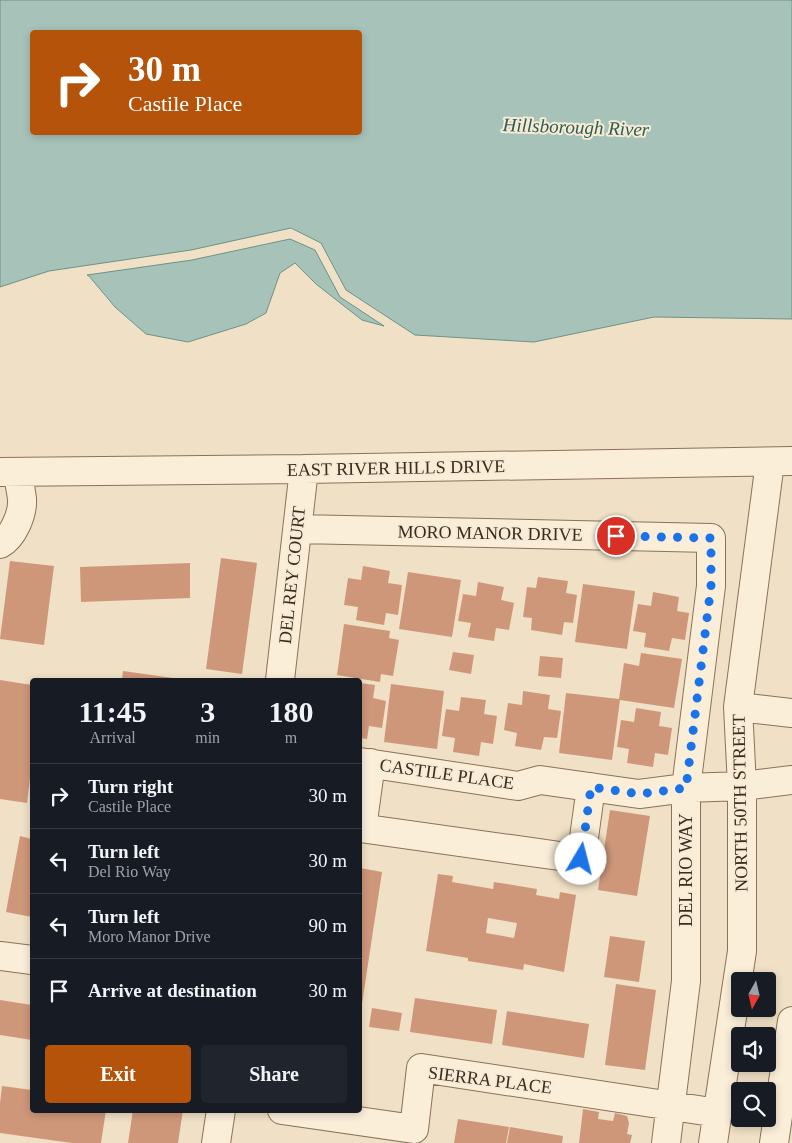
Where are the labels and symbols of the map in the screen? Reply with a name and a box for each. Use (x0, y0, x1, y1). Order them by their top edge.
water label: Hillsborough River (501, 114, 650, 140)
street label: EAST RIVER HILLS DRIVE (287, 456, 505, 480)
street label: DEL REY COURT (275, 505, 309, 645)
pin (595, 515, 637, 557)
street label: MORO MANOR DRIVE (397, 521, 583, 545)
street label: NORTH 50TH STREET (728, 714, 752, 892)
street label: CASTILE PLACE (379, 755, 515, 793)
street label: DEL RIO WAY (676, 813, 696, 927)
position arrow (554, 832, 606, 884)
north arrow (731, 972, 776, 1018)
street label: SIERRA PLACE (427, 1062, 553, 1098)

